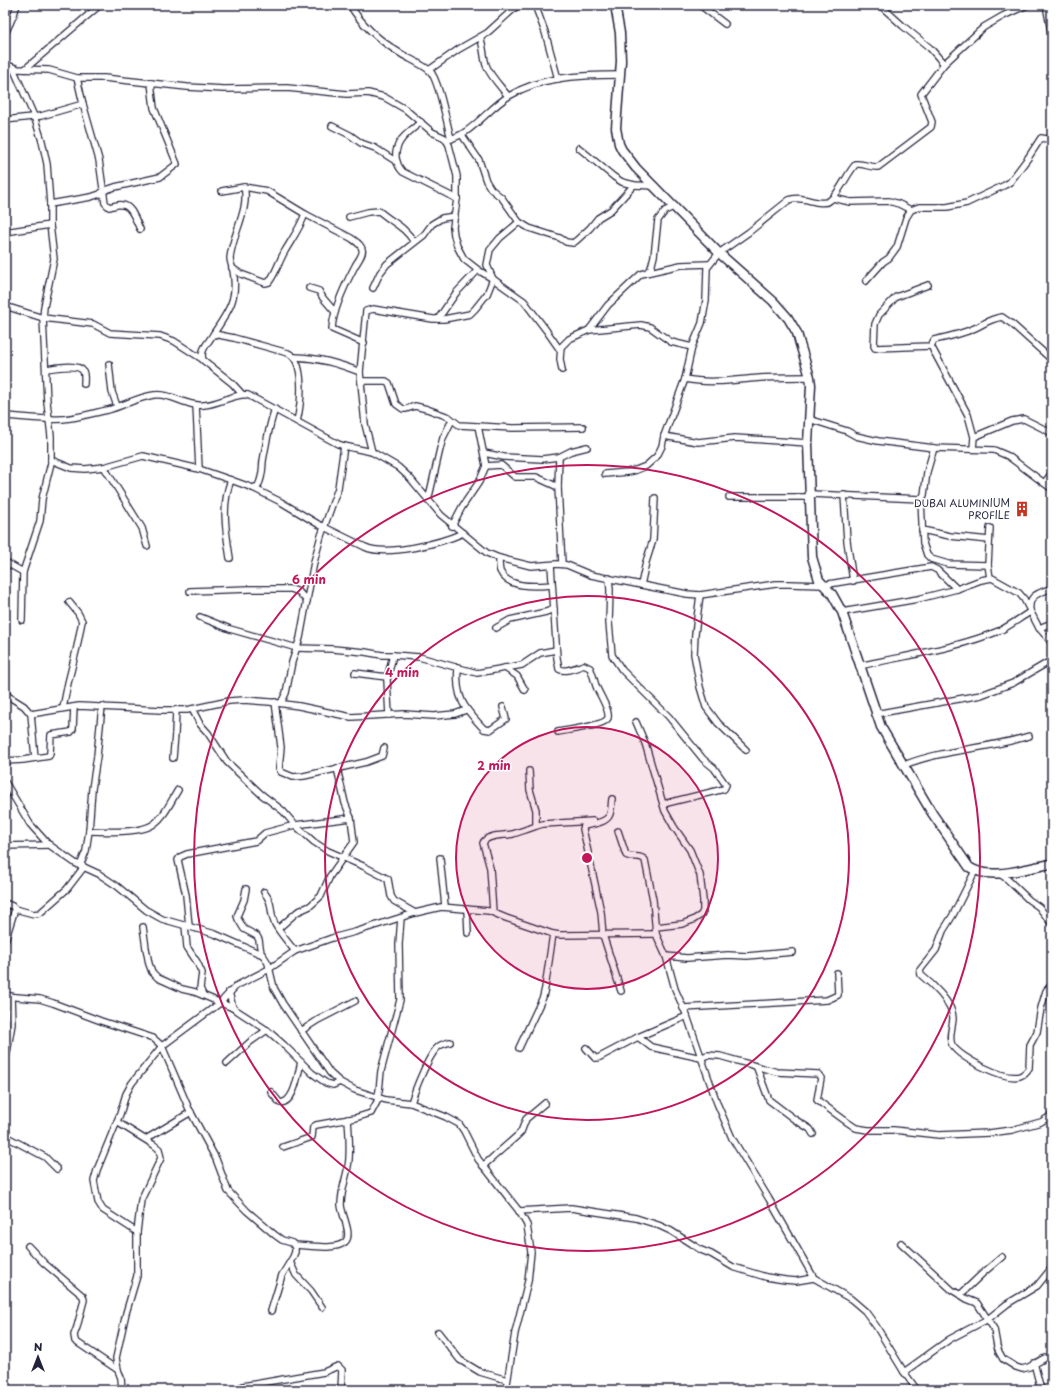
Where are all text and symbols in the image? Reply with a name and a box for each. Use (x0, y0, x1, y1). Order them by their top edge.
place label: DUBAI ALUMINIUM PROFILE (914, 495, 1010, 522)
building icon: DUBAI ALUMINIUM PROFILE (1013, 500, 1031, 518)
text: 6 min (292, 570, 326, 588)
text: 4 min (385, 663, 419, 681)
text: 2 min (477, 756, 511, 774)
centre of rings (580, 851, 594, 865)
north arrow (18, 1337, 58, 1377)
text: N (34, 1338, 43, 1355)

